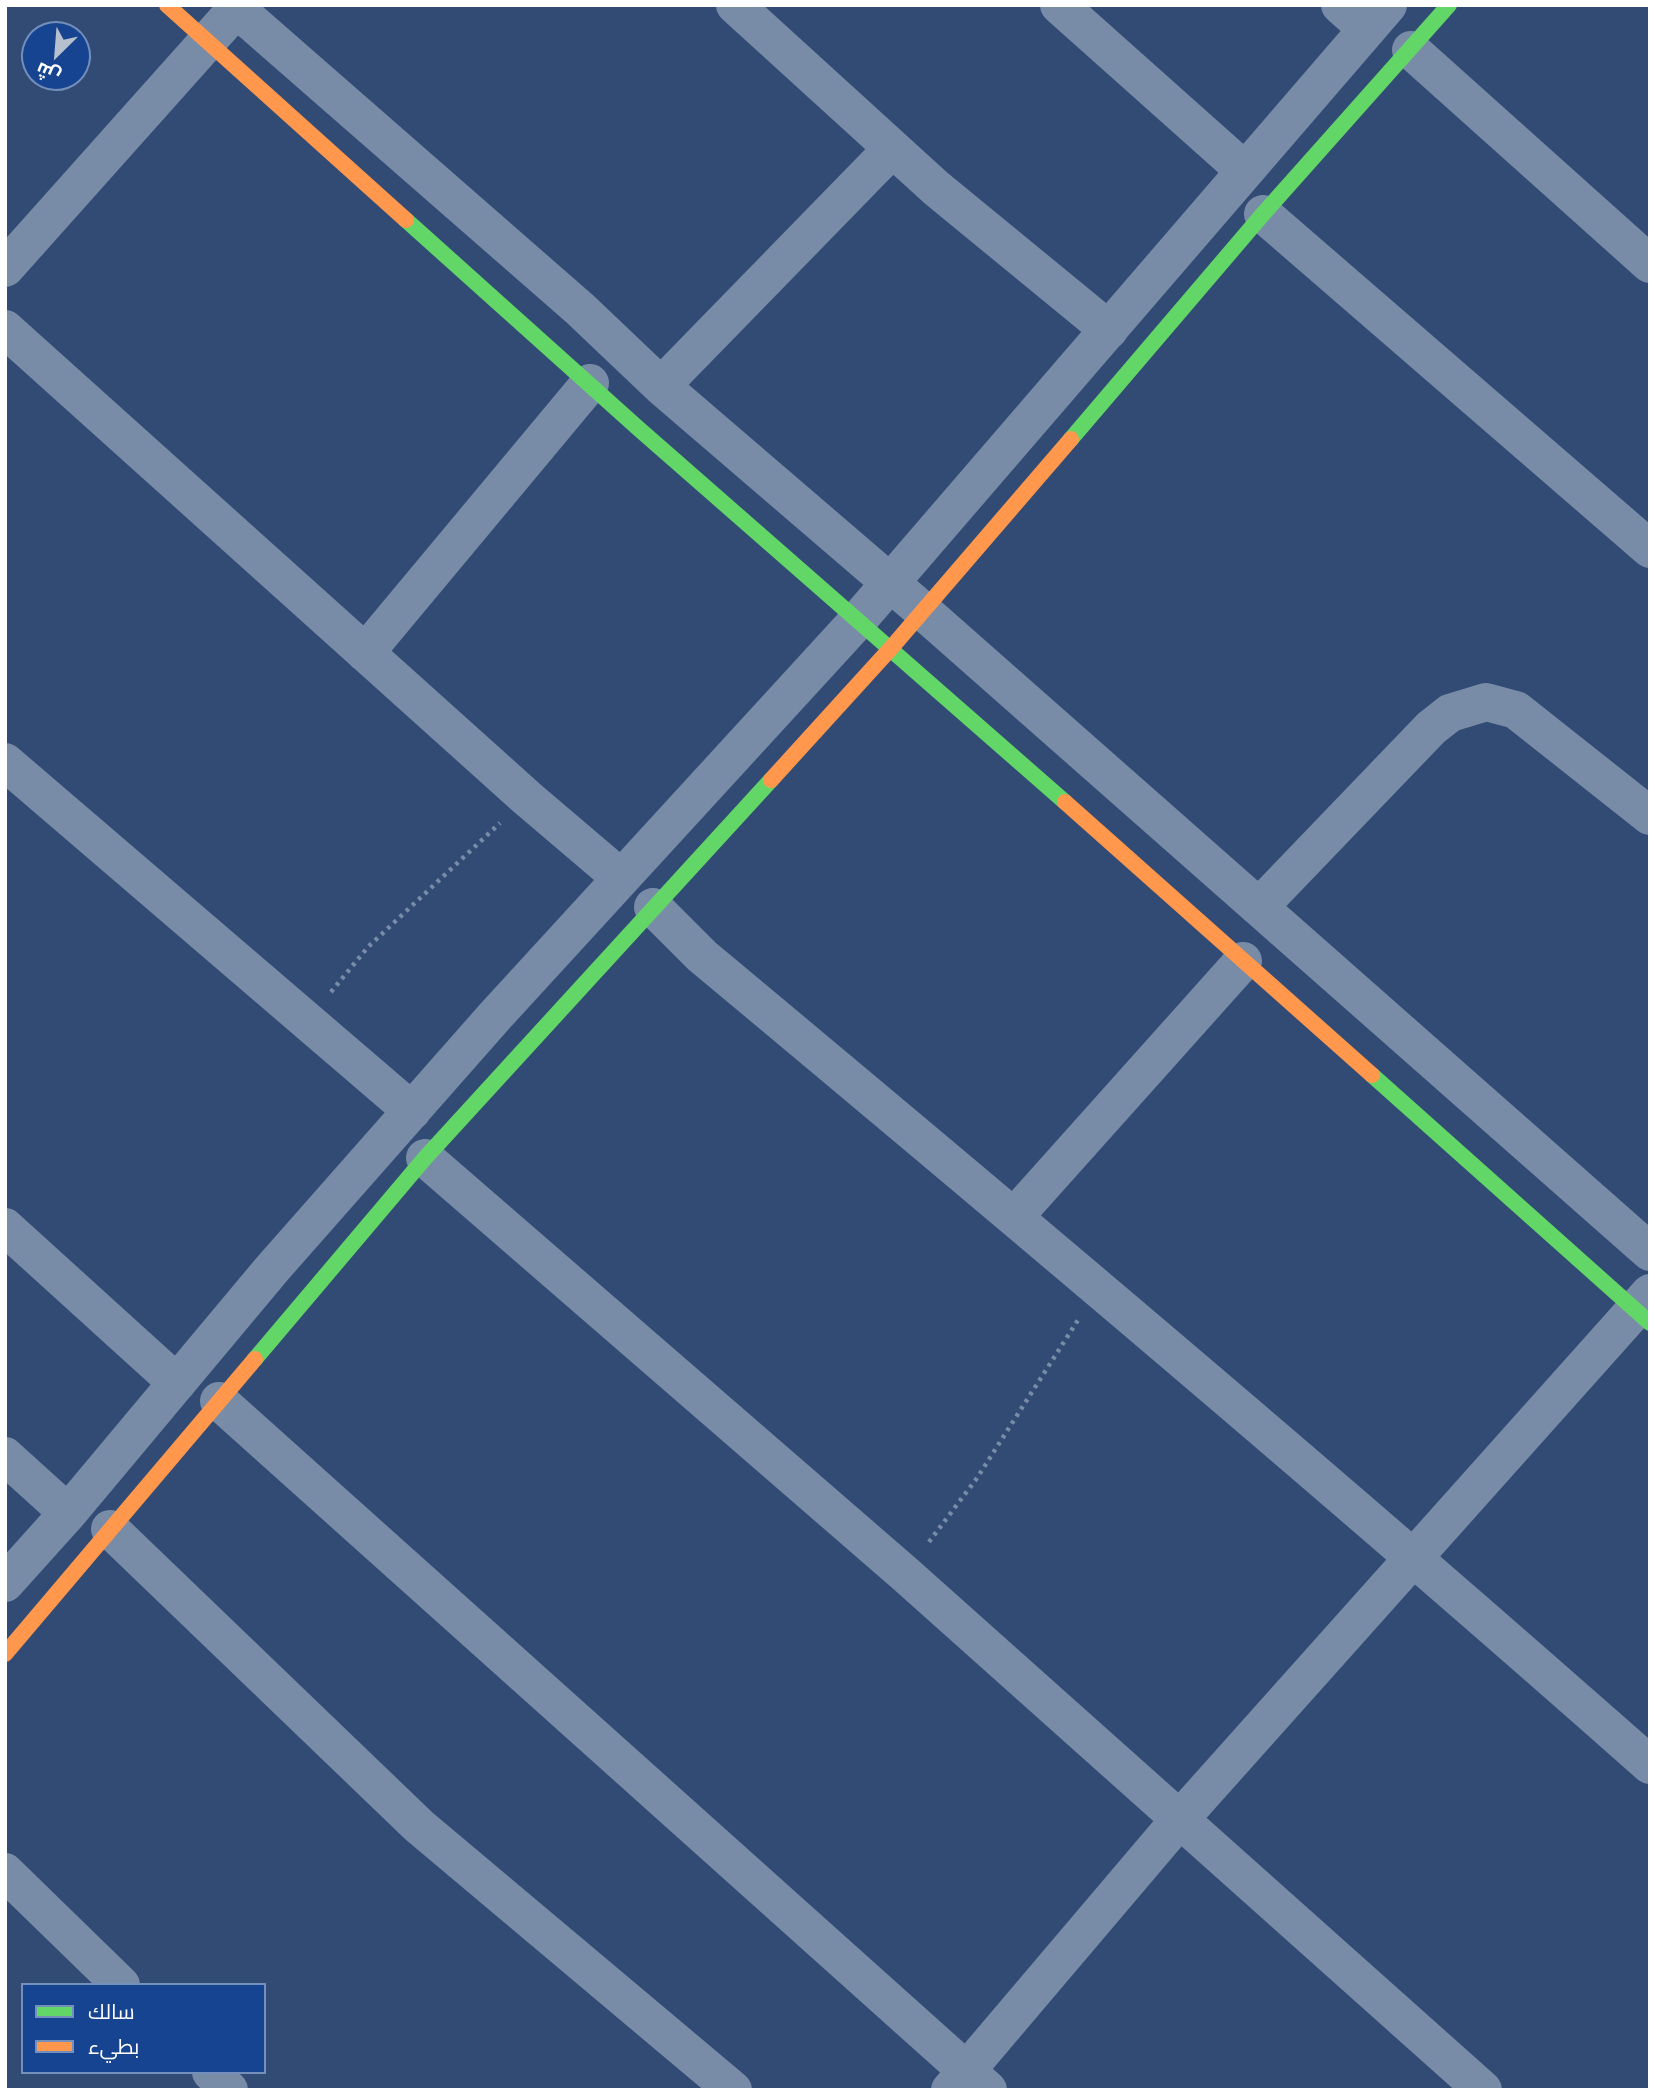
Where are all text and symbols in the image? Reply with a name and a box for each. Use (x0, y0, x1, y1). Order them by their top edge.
north arrow (21, 21, 91, 91)
text: ش (32, 57, 64, 89)
legend (21, 1983, 266, 2074)
text: سالك (88, 1998, 135, 2024)
text: بطيء (88, 2033, 139, 2059)

